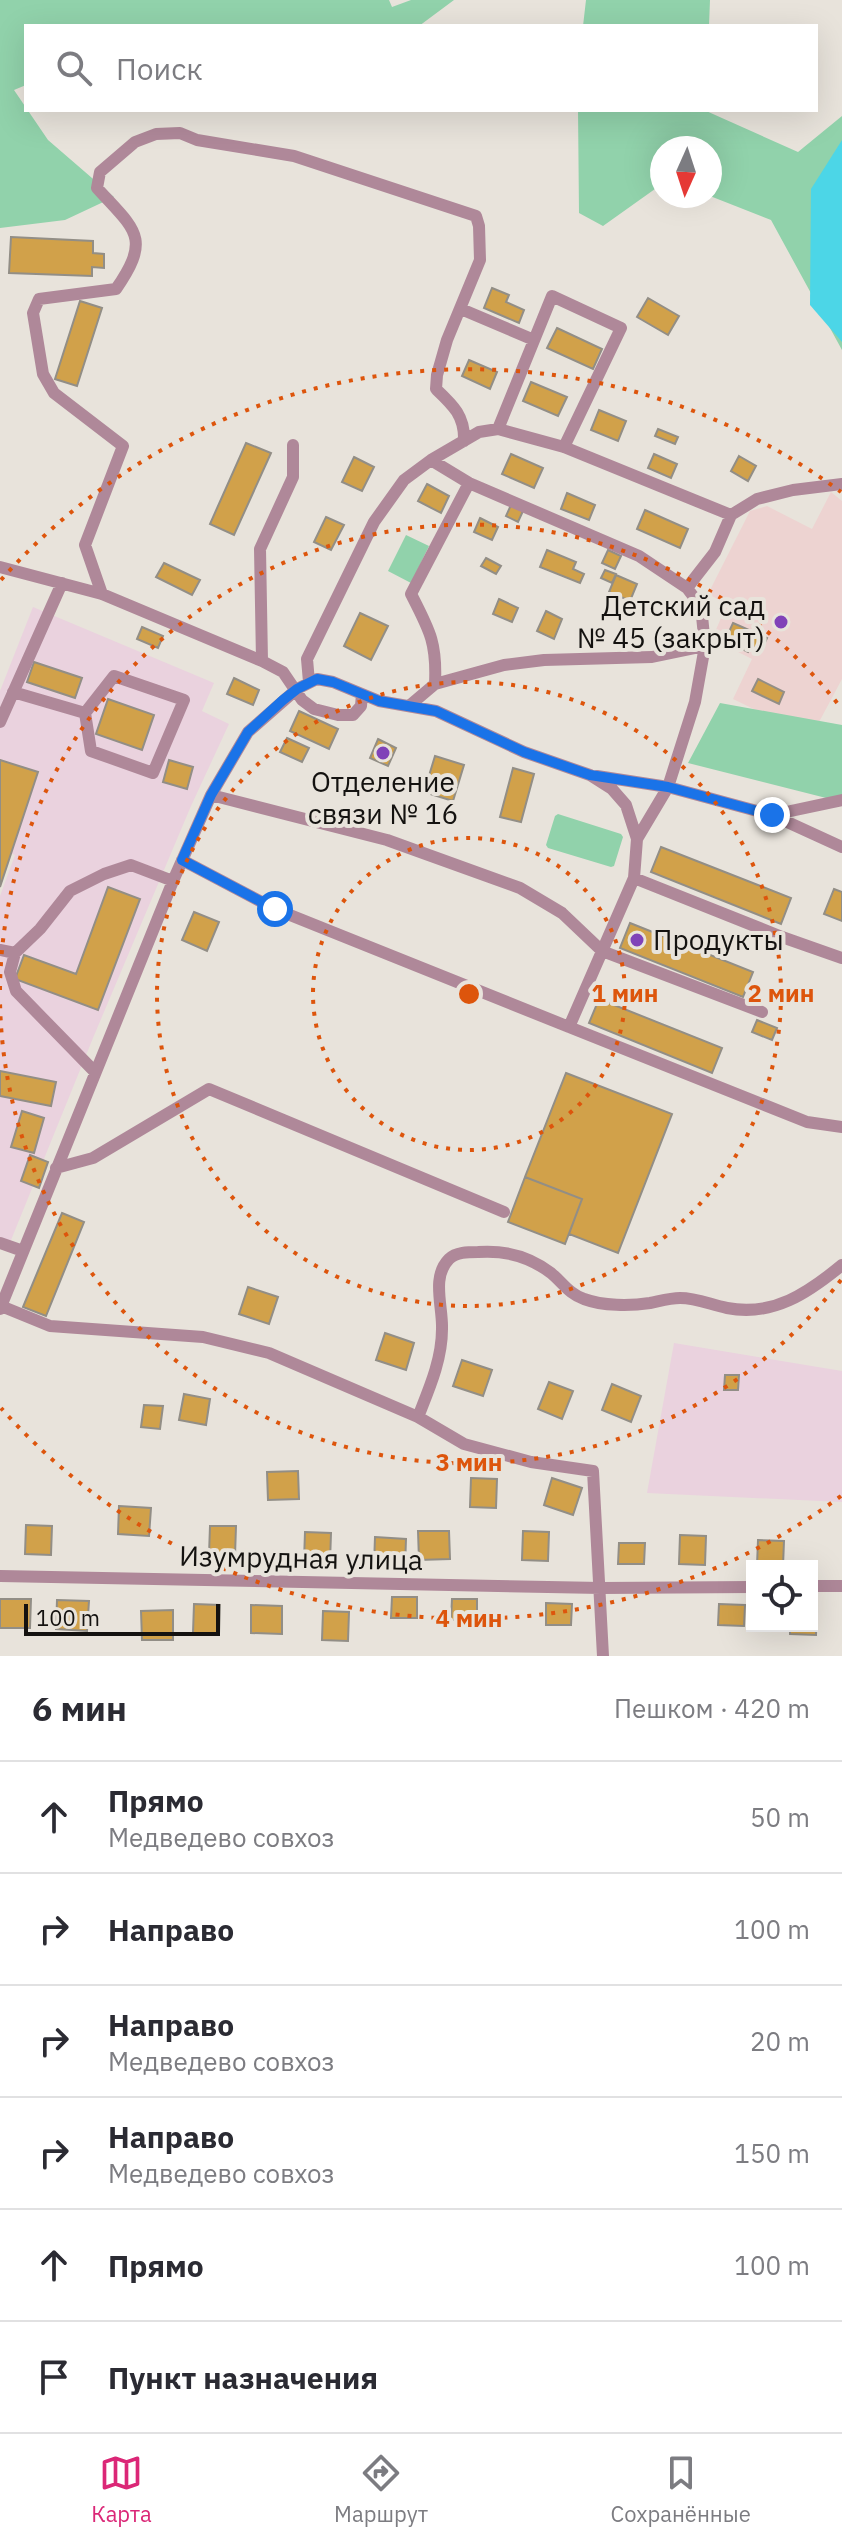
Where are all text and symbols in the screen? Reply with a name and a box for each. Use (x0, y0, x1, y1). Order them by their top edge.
search box (24, 24, 818, 112)
icon: search (52, 46, 96, 90)
text: Поиск (116, 49, 203, 88)
north arrow (650, 136, 722, 208)
place label: Детский сад № 45 (закрыт) (577, 587, 765, 656)
marker: Детский сад № 45 (закрыт) (772, 613, 790, 631)
marker: Отделение связи № 16 (374, 744, 392, 762)
place label: Отделение связи № 16 (308, 763, 458, 832)
route end (754, 797, 790, 833)
route start (257, 891, 293, 927)
place label: Продукты (653, 921, 784, 958)
marker: Продукты (628, 931, 646, 949)
text: 1 мин (592, 977, 658, 1009)
text: 2 мин (748, 977, 814, 1009)
centre of rings (455, 980, 483, 1008)
text: 3 мин (436, 1446, 502, 1478)
street label: Изумрудная улица (179, 1537, 423, 1578)
map controls (746, 1560, 818, 1632)
button: locate (746, 1560, 818, 1632)
scale bar (24, 1600, 220, 1636)
text: 4 мин (436, 1602, 502, 1634)
text: 100 m (36, 1603, 100, 1632)
text: 6 мин (32, 1686, 127, 1730)
text: Пешком · 420 m (614, 1691, 810, 1725)
text: Прямо (108, 1781, 204, 1820)
icon: ahead (32, 1795, 76, 1839)
text: 50 m (750, 1800, 810, 1834)
text: Медведево совхоз (108, 1820, 334, 1854)
icon: right (32, 1907, 76, 1951)
text: Направо (108, 1910, 234, 1949)
text: 100 m (734, 1912, 810, 1946)
text: Направо (108, 2005, 234, 2044)
icon: right (32, 2019, 76, 2063)
text: 20 m (750, 2024, 810, 2058)
text: Медведево совхоз (108, 2044, 334, 2078)
text: Направо (108, 2117, 234, 2156)
icon: right (32, 2131, 76, 2175)
text: 150 m (734, 2136, 810, 2170)
text: Медведево совхоз (108, 2156, 334, 2190)
icon: ahead (32, 2243, 76, 2287)
text: Прямо (108, 2246, 204, 2285)
text: 100 m (734, 2248, 810, 2282)
icon: arrive (32, 2355, 76, 2399)
text: Пункт назначения (108, 2358, 378, 2397)
tab: Карта (91, 2451, 152, 2528)
tab: Маршрут (334, 2451, 428, 2528)
tab: Сохранённые (611, 2451, 751, 2528)

